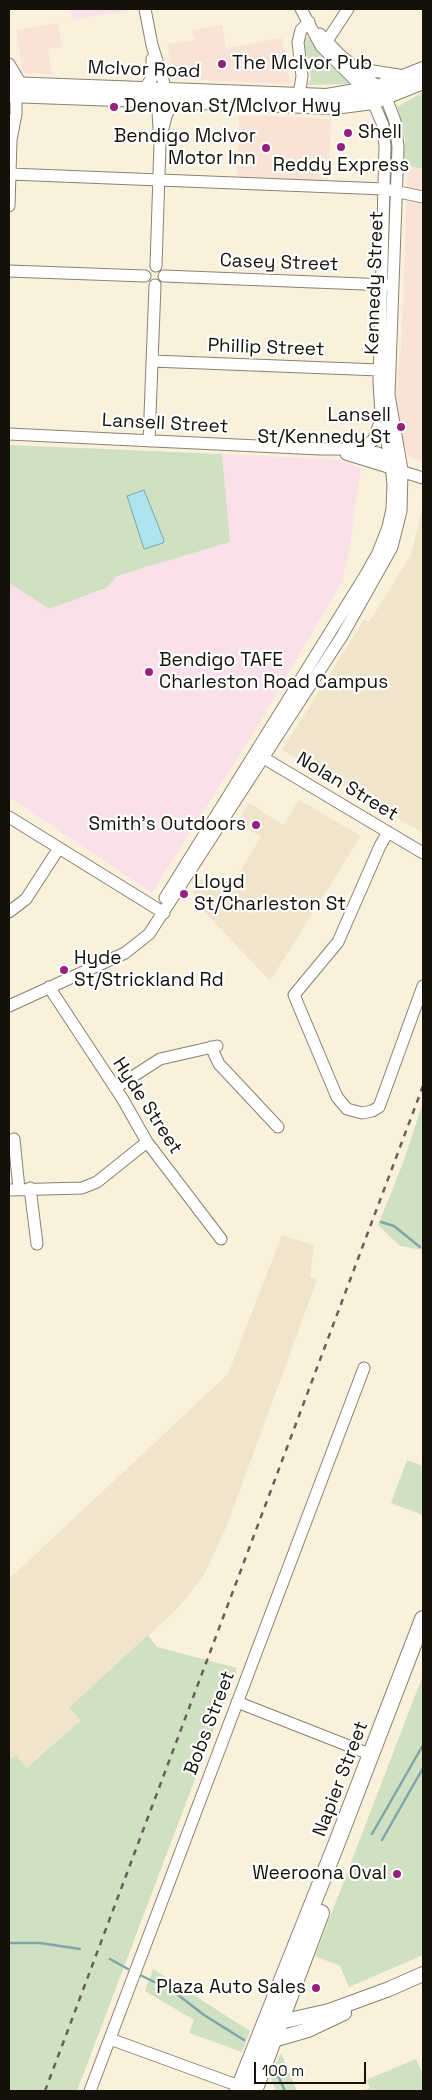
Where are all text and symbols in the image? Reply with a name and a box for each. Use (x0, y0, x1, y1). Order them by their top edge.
place label: The McIvor Pub (232, 53, 372, 75)
street label: McIvor Road (87, 57, 201, 83)
marker: The McIvor Pub (216, 58, 228, 70)
place label: Denovan St/McIvor Hwy (124, 96, 341, 118)
marker: Denovan St/McIvor Hwy (108, 101, 120, 113)
place label: Shell (358, 122, 402, 144)
place label: Bendigo McIvor Motor Inn (114, 126, 256, 170)
marker: Shell (342, 127, 354, 139)
marker: Reddy Express (335, 141, 347, 153)
marker: Bendigo McIvor Motor Inn (260, 142, 272, 154)
place label: Reddy Express (273, 155, 409, 177)
street label: Kennedy Street (361, 211, 389, 355)
street label: Casey Street (219, 250, 339, 276)
street label: Phillip Street (207, 335, 325, 361)
place label: Lansell St/Kennedy St (257, 405, 391, 449)
street label: Lansell Street (101, 409, 229, 439)
marker: Lansell St/Kennedy St (395, 421, 407, 433)
place label: Bendigo TAFE Charleston Road Campus (159, 650, 388, 694)
marker: Bendigo TAFE Charleston Road Campus (143, 666, 155, 678)
street label: Nolan Street (292, 748, 402, 826)
place label: Smith's Outdoors (88, 814, 246, 836)
marker: Smith's Outdoors (250, 819, 262, 831)
place label: Lloyd St/Charleston St (194, 872, 346, 916)
marker: Lloyd St/Charleston St (178, 888, 190, 900)
place label: Hyde St/Strickland Rd (74, 948, 224, 992)
marker: Hyde St/Strickland Rd (58, 964, 70, 976)
street label: Hyde Street (107, 1053, 187, 1159)
street label: Bobs Street (180, 1668, 240, 1778)
street label: Napier Street (309, 1718, 373, 1840)
place label: Weeroona Oval (252, 1863, 387, 1885)
marker: Weeroona Oval (391, 1868, 403, 1880)
place label: Plaza Auto Sales (156, 1977, 306, 1999)
marker: Plaza Auto Sales (310, 1982, 322, 1994)
scale bar (257, 2052, 370, 2084)
text: 100 m (262, 2061, 304, 2080)

